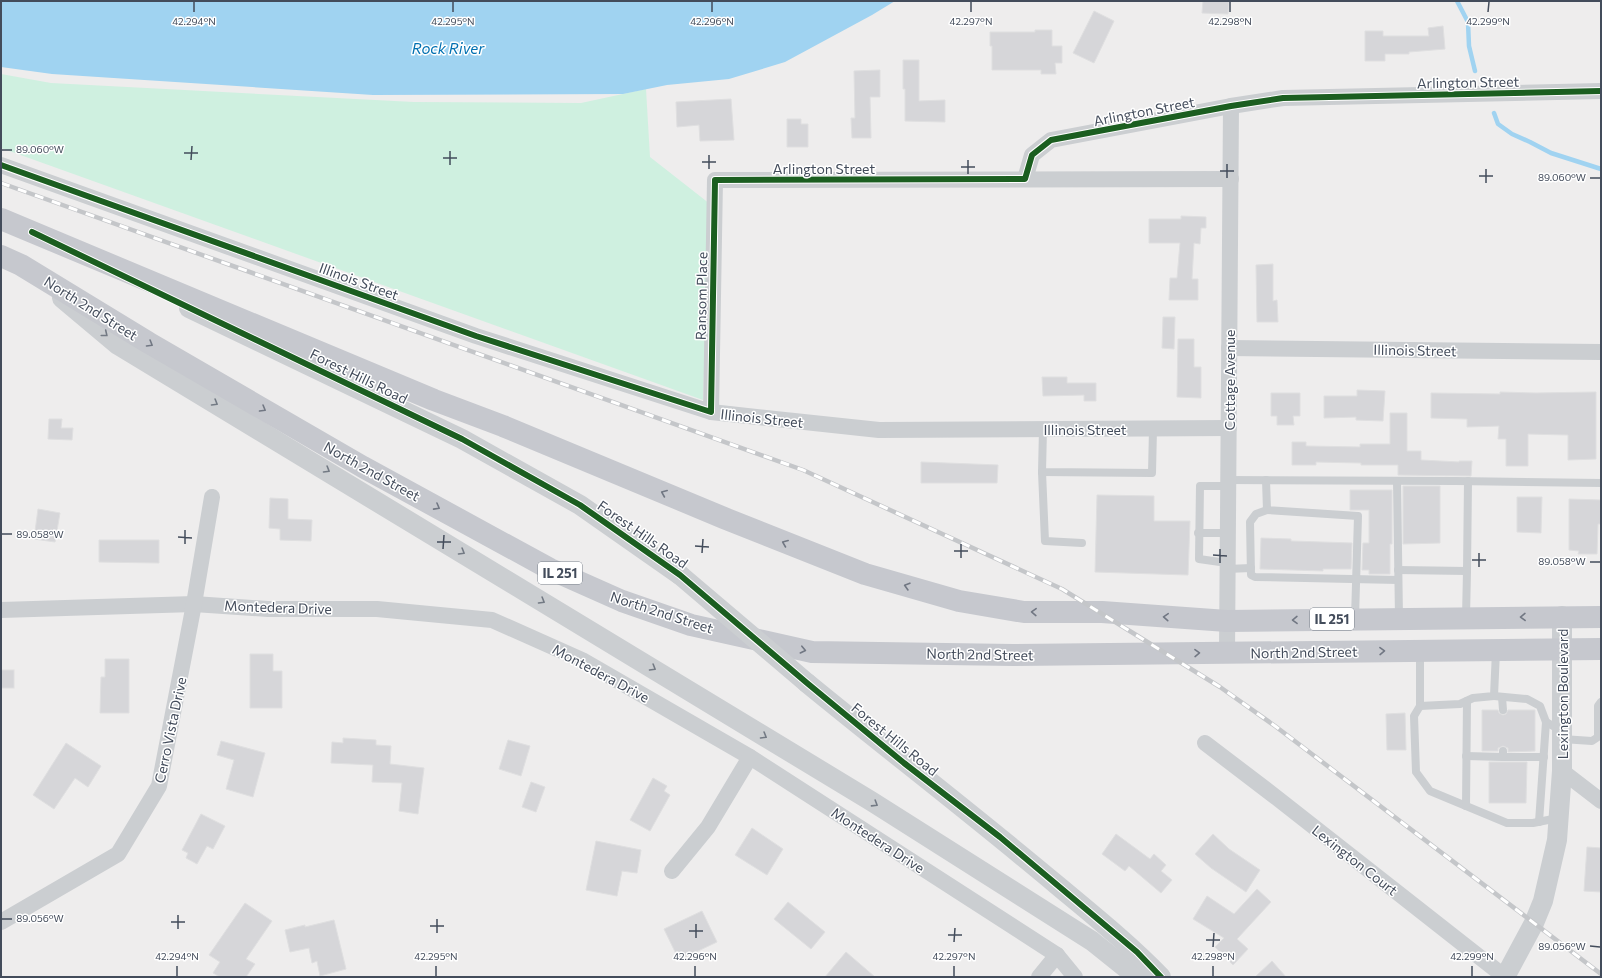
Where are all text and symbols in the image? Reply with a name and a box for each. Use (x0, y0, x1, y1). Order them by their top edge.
text: 42.294°N (172, 15, 216, 27)
text: 42.295°N (431, 15, 475, 27)
text: 42.296°N (690, 15, 734, 27)
text: 42.297°N (950, 15, 992, 27)
text: 42.298°N (1208, 15, 1252, 27)
text: 42.299°N (1466, 15, 1510, 27)
water label: Rock River (412, 39, 485, 57)
street label: Arlington Street (1417, 73, 1520, 91)
street label: Arlington Street (1092, 93, 1196, 129)
text: 89.060°W (16, 143, 64, 155)
street label: Arlington Street (773, 160, 875, 177)
text: 89.060°W (1538, 171, 1586, 183)
street label: Ransom Place (692, 252, 710, 340)
street label: Illinois Street (317, 259, 401, 303)
street label: North 2nd Street (41, 272, 141, 344)
one-way arrow (101, 329, 108, 336)
street label: Cottage Avenue (1221, 330, 1238, 430)
one-way arrow (146, 339, 153, 346)
street label: Illinois Street (1373, 341, 1457, 359)
street label: Forest Hills Road (307, 345, 411, 407)
one-way arrow (211, 399, 218, 406)
one-way arrow (259, 404, 266, 411)
street label: Illinois Street (720, 405, 805, 431)
street label: Illinois Street (1043, 421, 1127, 438)
street label: North 2nd Street (321, 438, 423, 505)
one-way arrow (323, 466, 330, 473)
one-way arrow (661, 490, 668, 498)
street label: Forest Hills Road (594, 496, 692, 572)
one-way arrow (433, 502, 440, 509)
text: 89.058°W (16, 528, 64, 540)
one-way arrow (781, 539, 788, 547)
one-way arrow (458, 547, 465, 555)
text: 89.058°W (1538, 555, 1586, 567)
road number: IL 251 (538, 562, 582, 584)
one-way arrow (904, 582, 911, 591)
street label: North 2nd Street (608, 587, 716, 637)
one-way arrow (538, 596, 545, 603)
street label: Montedera Drive (224, 597, 332, 617)
one-way arrow (1031, 608, 1037, 616)
road number: IL 251 (1310, 608, 1354, 630)
one-way arrow (1163, 612, 1169, 621)
one-way arrow (1520, 613, 1526, 621)
one-way arrow (1292, 616, 1298, 624)
street label: Lexington Boulevard (1554, 629, 1571, 759)
street label: Montedera Drive (550, 640, 652, 706)
street label: North 2nd Street (1250, 643, 1358, 661)
one-way arrow (800, 645, 806, 653)
street label: North 2nd Street (926, 645, 1034, 663)
one-way arrow (1379, 647, 1385, 655)
one-way arrow (1194, 649, 1200, 658)
one-way arrow (649, 664, 656, 671)
street label: Cerro Vista Drive (150, 675, 190, 785)
street label: Forest Hills Road (848, 699, 942, 779)
one-way arrow (760, 731, 767, 739)
one-way arrow (871, 799, 878, 807)
street label: Montedera Drive (828, 804, 928, 876)
street label: Lexington Court (1309, 821, 1401, 899)
text: 89.056°W (16, 912, 64, 924)
text: 89.056°W (1538, 940, 1586, 952)
text: 42.294°N (155, 950, 199, 962)
text: 42.295°N (414, 950, 458, 962)
text: 42.296°N (673, 950, 717, 962)
text: 42.297°N (933, 950, 975, 962)
text: 42.298°N (1191, 950, 1235, 962)
text: 42.299°N (1450, 950, 1494, 962)

